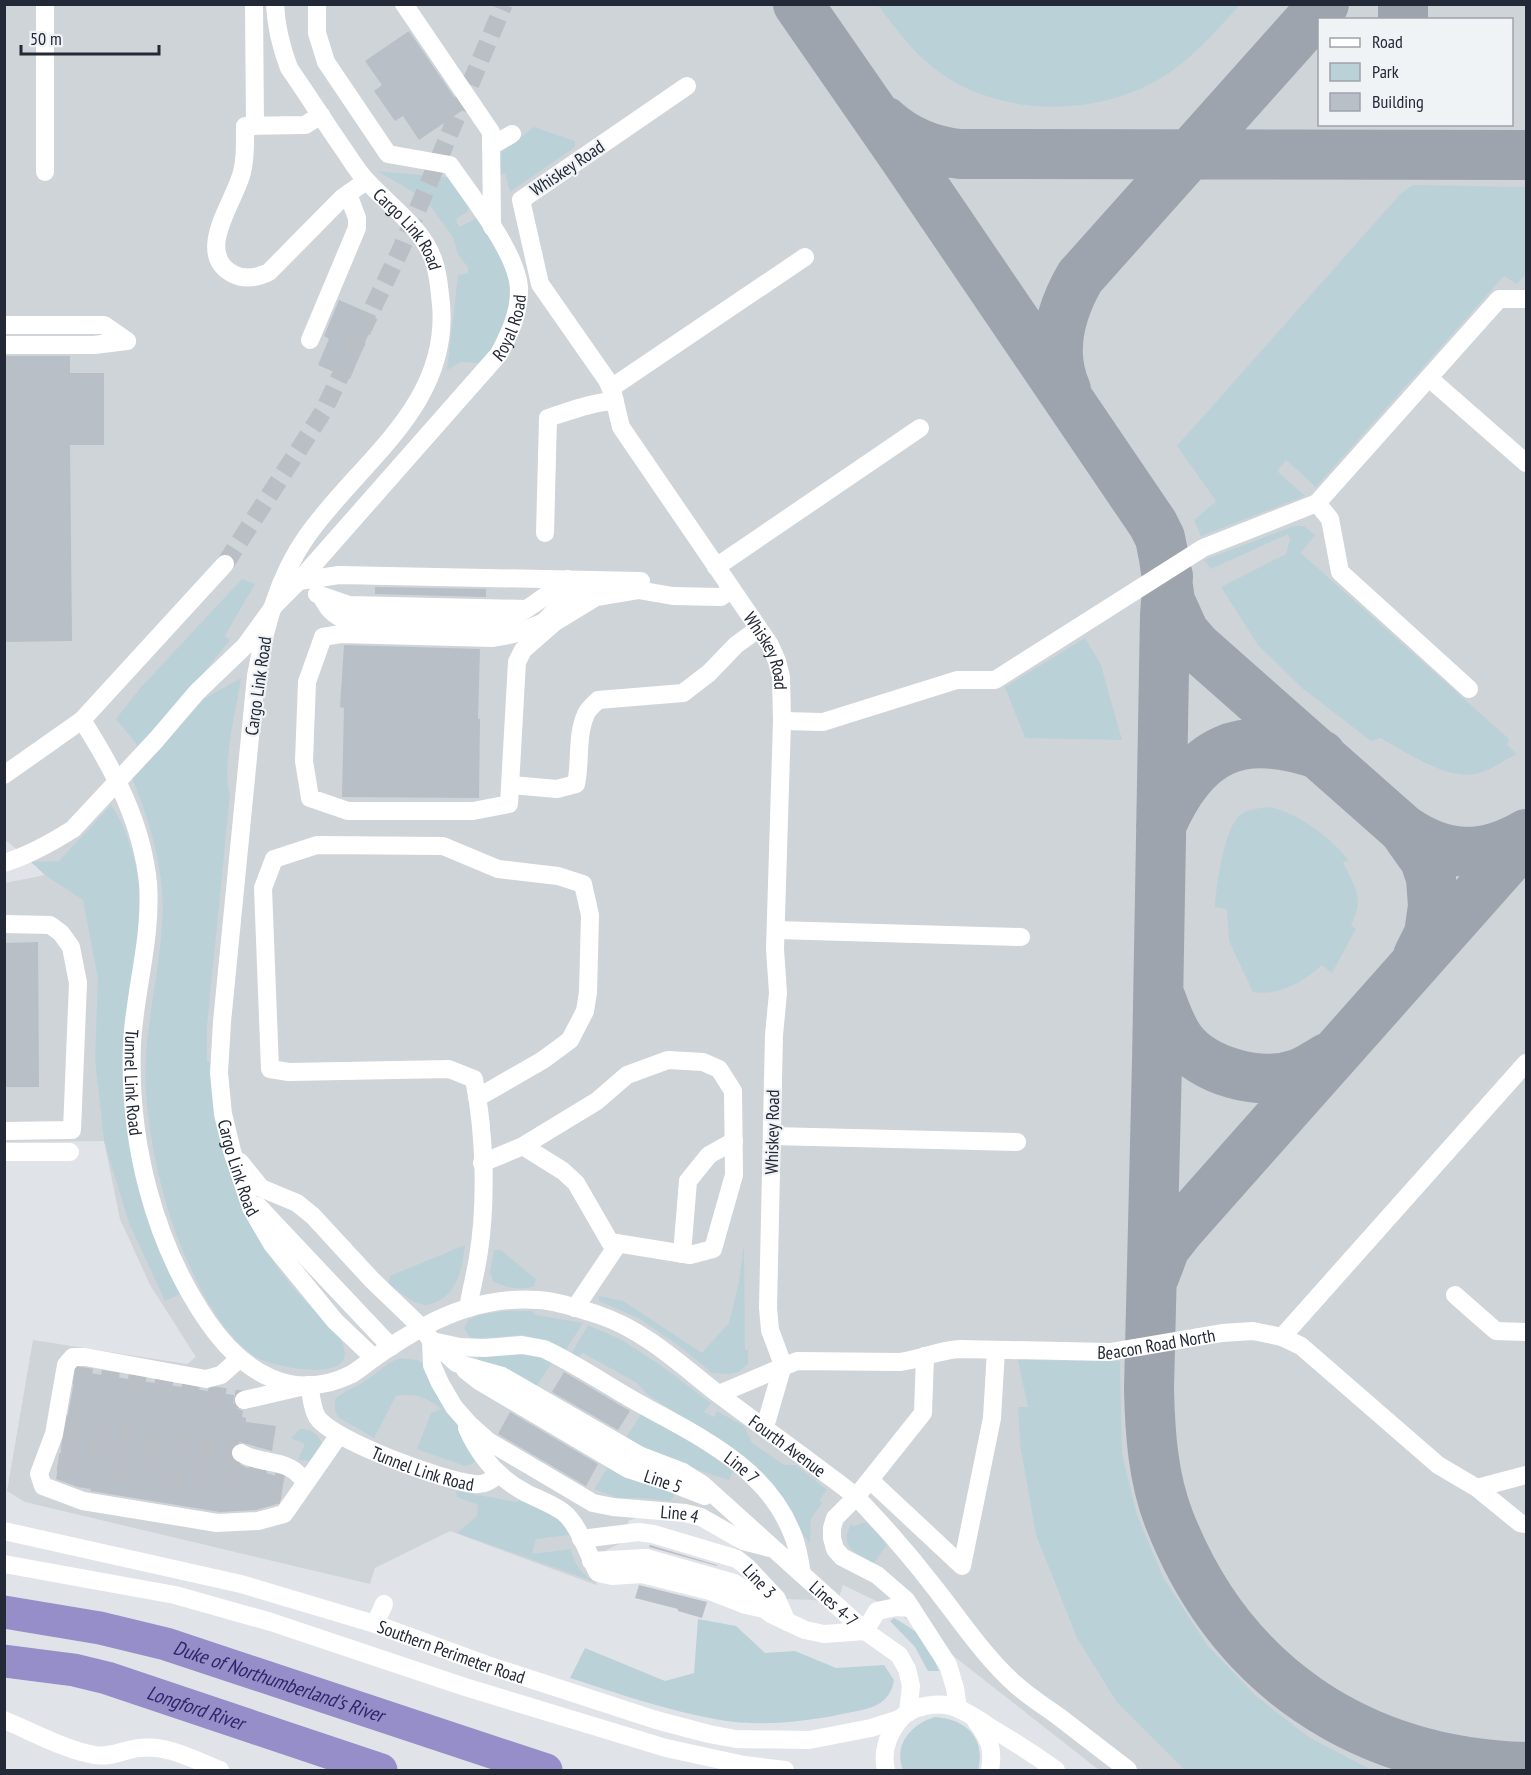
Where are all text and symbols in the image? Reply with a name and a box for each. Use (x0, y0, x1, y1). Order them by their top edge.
scale bar (21, 18, 159, 56)
legend (1318, 18, 1513, 126)
text: 50 m (30, 27, 62, 50)
text: Road (1372, 30, 1403, 53)
text: Park (1372, 60, 1399, 83)
text: Building (1372, 90, 1424, 113)
street label: Whiskey Road (525, 135, 609, 201)
street label: Cargo Link Road (368, 183, 447, 273)
street label: Royal Road (487, 293, 531, 365)
street label: Whiskey Road (739, 607, 793, 690)
street label: Cargo Link Road (240, 635, 276, 737)
street label: Tunnel Link Road (120, 1028, 148, 1137)
street label: Whiskey Road (760, 1089, 784, 1175)
street label: Cargo Link Road (213, 1117, 265, 1220)
street label: Beacon Road North (1097, 1323, 1217, 1364)
street label: Fourth Avenue (745, 1409, 831, 1481)
street label: Tunnel Link Road (368, 1441, 476, 1495)
street label: Line 7 (720, 1446, 765, 1488)
street label: Line 5 (641, 1464, 686, 1498)
street label: Line 4 (660, 1499, 701, 1528)
street label: Line 3 (738, 1559, 782, 1603)
street label: Lines 4-7 (805, 1575, 863, 1631)
street label: Southern Perimeter Road (375, 1614, 528, 1688)
water label: Duke of Northumberland's River (170, 1634, 390, 1729)
water label: Longford River (144, 1679, 250, 1737)

